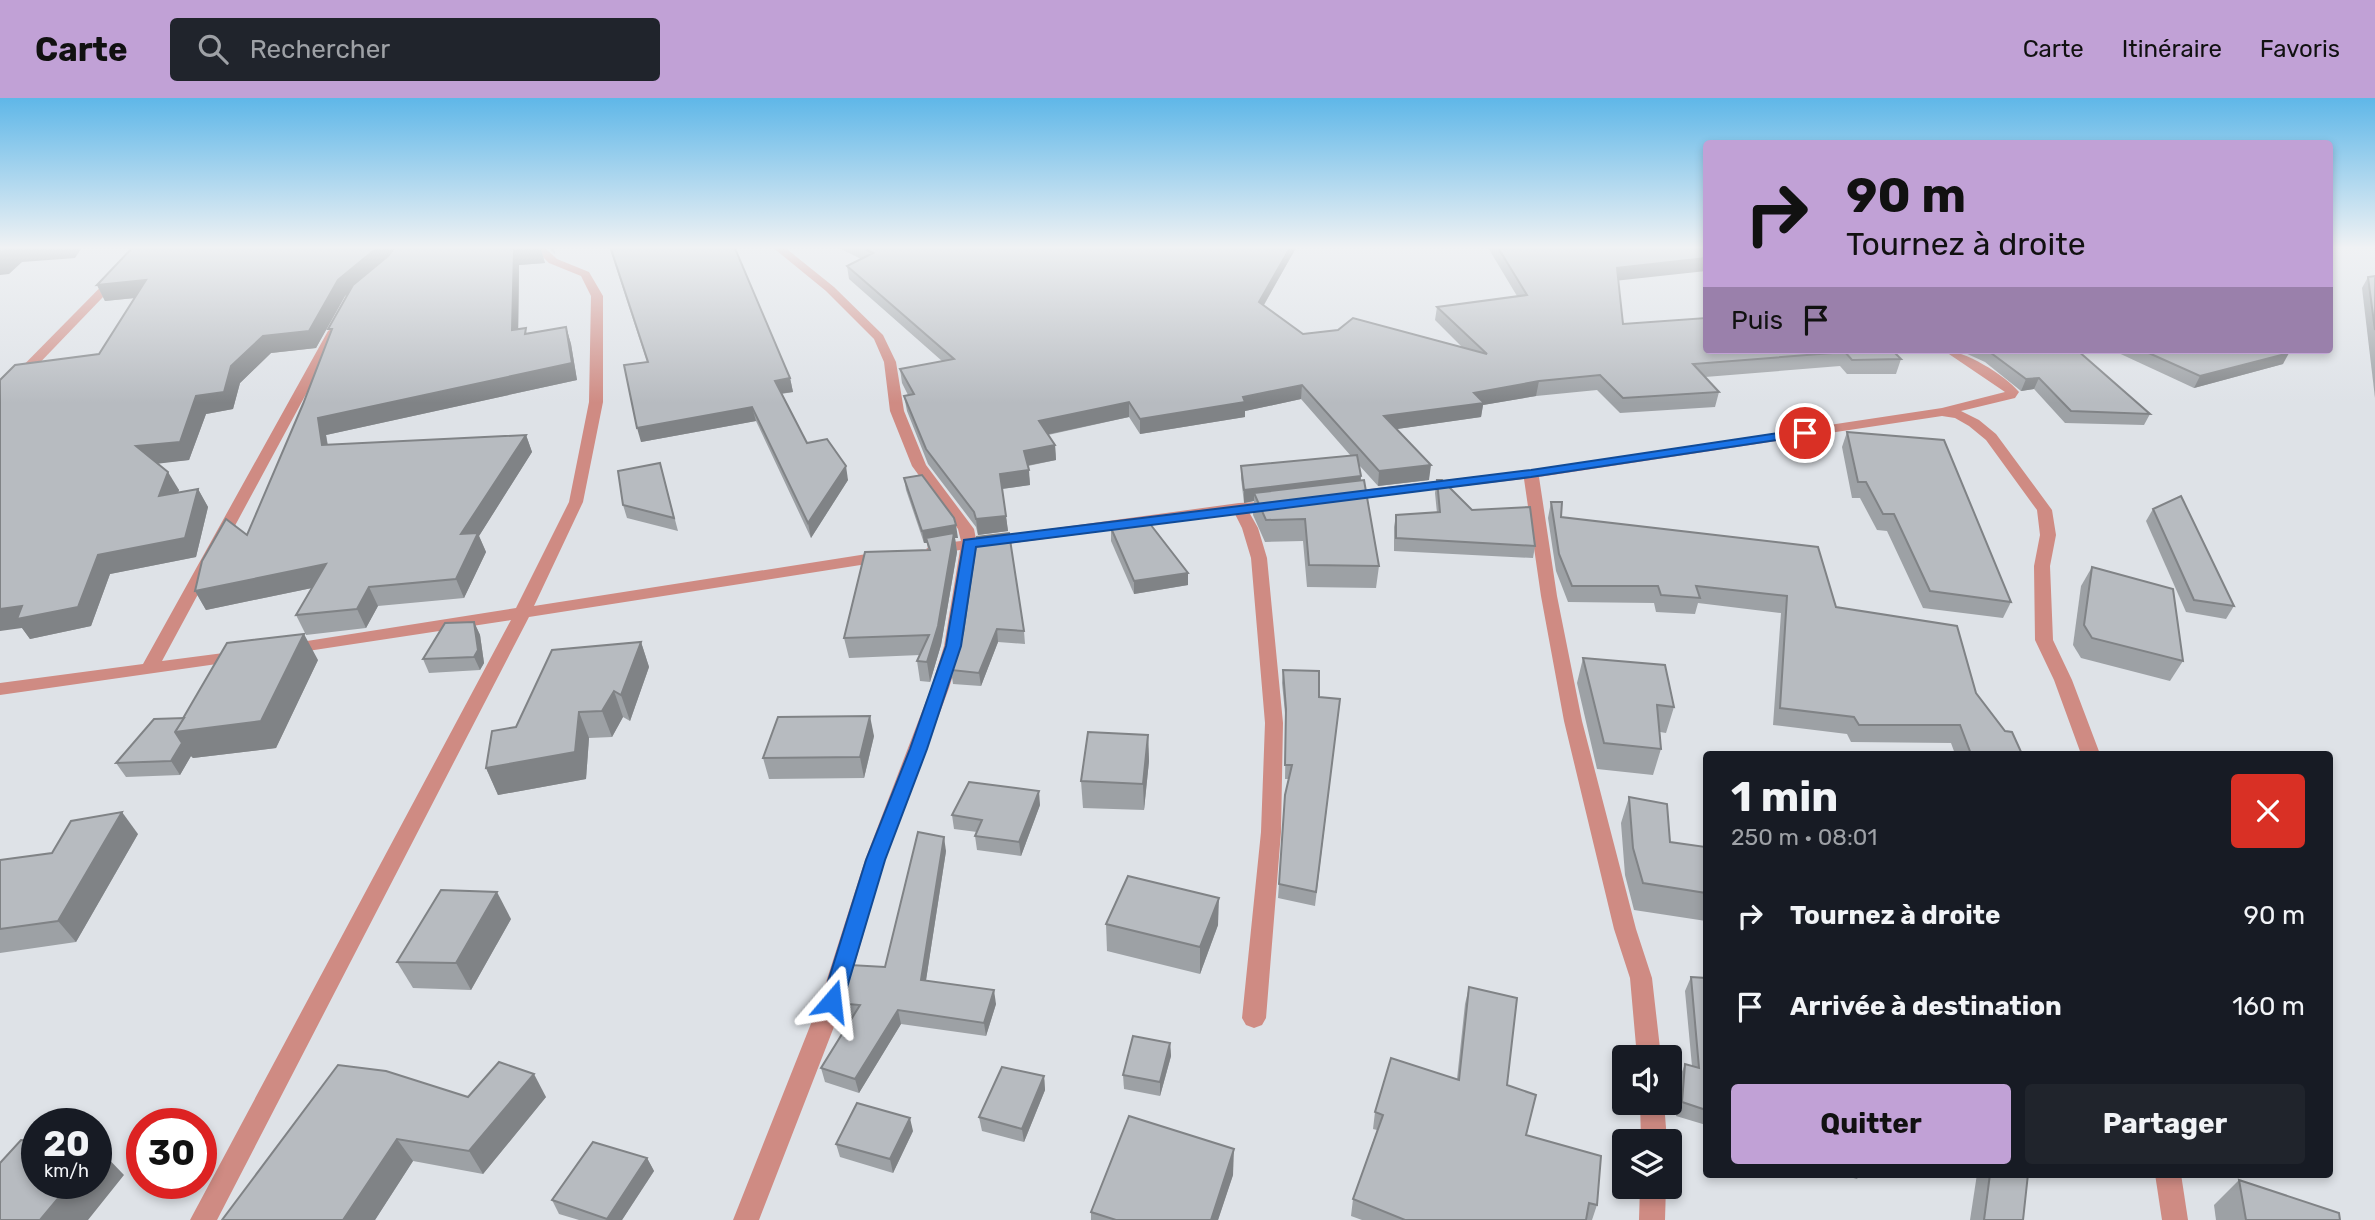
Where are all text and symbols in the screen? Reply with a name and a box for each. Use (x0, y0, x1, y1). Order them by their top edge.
search box (170, 18, 660, 81)
text: Carte (35, 30, 128, 69)
icon: search (194, 30, 232, 68)
text: Rechercher (250, 34, 390, 65)
text: Carte (2023, 35, 2084, 63)
text: Itinéraire (2122, 35, 2222, 63)
text: Favoris (2260, 35, 2340, 63)
text: 90 m (1846, 166, 1966, 224)
icon: right (1731, 168, 1822, 259)
text: Tournez à droite (1846, 225, 2086, 263)
icon: arrive (1797, 301, 1835, 339)
text: Puis (1731, 305, 1783, 336)
pin (1775, 403, 1835, 463)
icon: arrive (1786, 414, 1824, 452)
text: 1 min (1731, 772, 1838, 822)
button: close (2231, 774, 2305, 848)
text: 250 m · 08:01 (1731, 823, 1877, 851)
icon: right (1731, 897, 1769, 935)
text: Tournez à droite (1790, 900, 2000, 931)
text: 90 m (2244, 900, 2305, 931)
position arrow (795, 964, 869, 1038)
icon: arrive (1731, 988, 1769, 1026)
text: Arrivée à destination (1790, 991, 2062, 1022)
text: 160 m (2232, 991, 2305, 1022)
map controls (1612, 1045, 1682, 1199)
button: sound (1612, 1045, 1682, 1115)
button: Quitter (1731, 1084, 2011, 1164)
button: Partager (2025, 1084, 2305, 1164)
speed limit sign: 30 (126, 1108, 217, 1199)
text: 20 (43, 1123, 90, 1165)
button: layers (1612, 1129, 1682, 1199)
text: km/h (44, 1160, 89, 1182)

